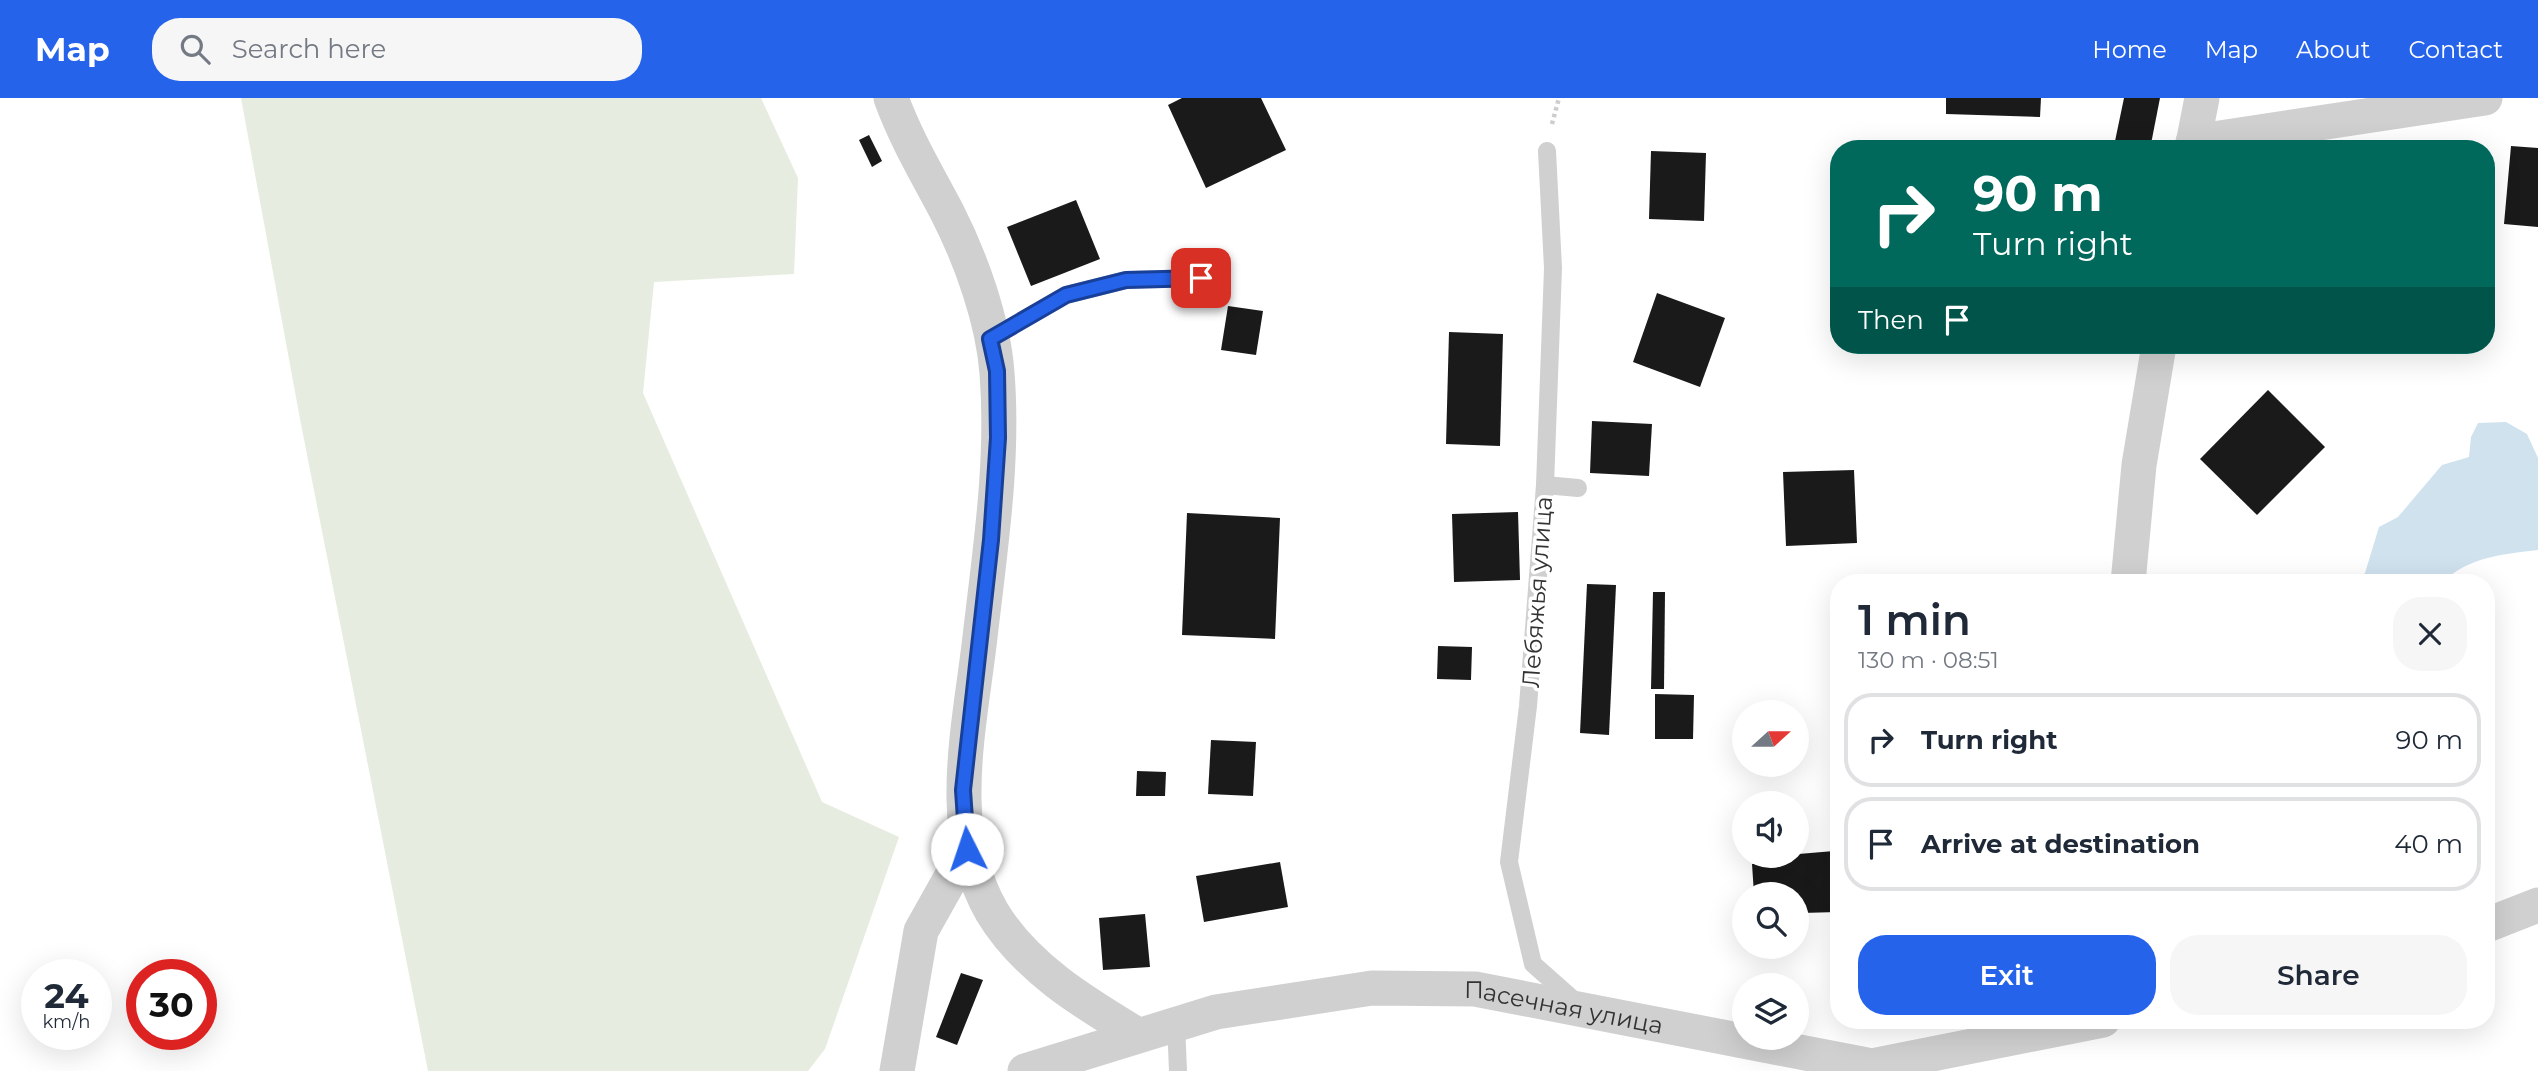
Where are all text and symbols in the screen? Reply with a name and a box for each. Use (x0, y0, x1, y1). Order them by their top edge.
search box (152, 18, 642, 81)
text: Map (35, 29, 110, 69)
icon: search (176, 30, 214, 68)
text: Search here (232, 33, 386, 65)
text: Home (2092, 35, 2167, 64)
text: Map (2205, 35, 2258, 64)
text: About (2296, 35, 2370, 64)
text: Contact (2408, 35, 2503, 64)
text: 90 m (1973, 164, 2103, 223)
icon: right (1858, 168, 1949, 259)
text: Turn right (1973, 224, 2133, 263)
pin (1171, 248, 1231, 308)
icon: arrive (1182, 259, 1220, 297)
icon: arrive (1938, 301, 1976, 339)
text: Then (1858, 304, 1924, 336)
street label: Лебяжья улица (1516, 495, 1558, 689)
text: 1 min (1858, 594, 1971, 646)
button: close (2393, 597, 2467, 671)
text: 130 m · 08:51 (1858, 646, 1999, 674)
north arrow (1732, 700, 1810, 777)
map controls (1732, 700, 1809, 1050)
icon: right (1862, 721, 1900, 759)
text: Turn right (1921, 724, 2057, 756)
text: 90 m (2396, 724, 2463, 756)
button: sound (1732, 791, 1809, 868)
position arrow (930, 812, 1004, 886)
icon: arrive (1862, 825, 1900, 863)
text: Arrive at destination (1921, 828, 2200, 860)
text: 40 m (2394, 828, 2463, 860)
button: search (1732, 882, 1809, 959)
button: Exit (1858, 935, 2156, 1015)
button: Share (2170, 935, 2467, 1015)
speed limit sign: 30 (126, 959, 217, 1050)
button: layers (1732, 973, 1809, 1050)
text: 24 (44, 974, 89, 1017)
street label: Пасечная улица (1464, 974, 1666, 1040)
text: km/h (42, 1011, 91, 1033)

